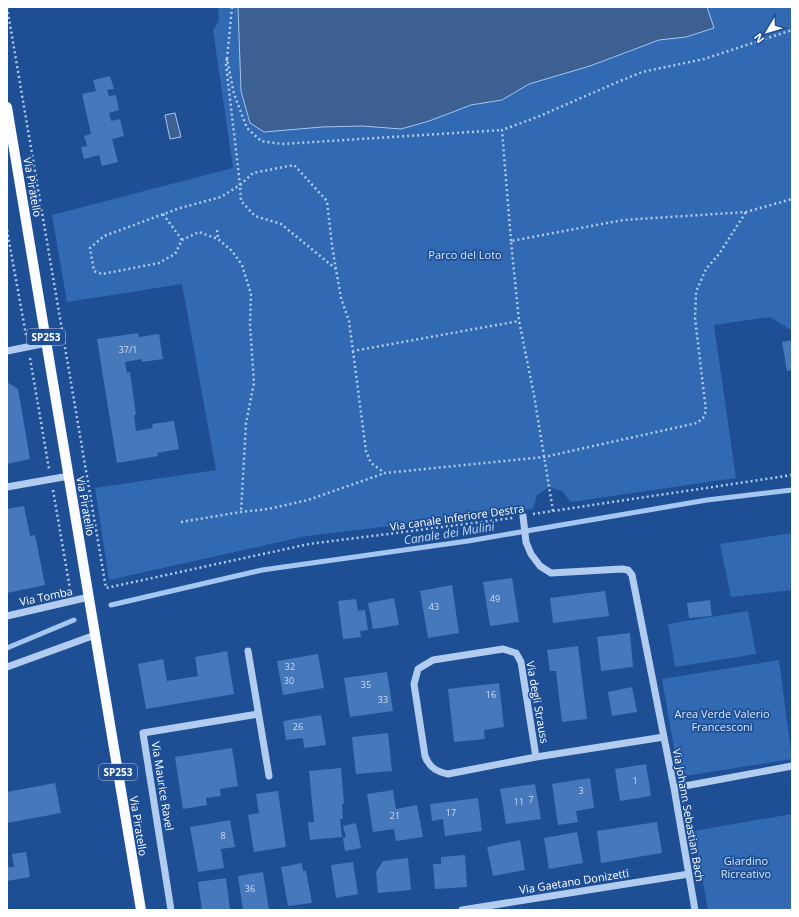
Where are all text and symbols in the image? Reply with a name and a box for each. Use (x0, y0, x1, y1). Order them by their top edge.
north arrow (747, 12, 787, 52)
text: N (750, 30, 767, 47)
street label: Via Piratello (20, 156, 46, 219)
park label: Parco del Loto (428, 247, 502, 262)
road number: SP253 (27, 329, 65, 345)
house number: 37/1 (119, 343, 137, 356)
street label: Via Piratello (73, 475, 99, 538)
street label: Via canale Inferiore Destra (389, 500, 525, 534)
water label: Canale dei Mulini (402, 517, 497, 549)
street label: Via Tomba (18, 583, 74, 609)
house number: 49 (490, 592, 500, 605)
house number: 43 (429, 600, 439, 613)
house number: 32 (285, 660, 295, 673)
street label: Via degli Strauss (523, 660, 553, 744)
house number: 30 (284, 674, 294, 687)
house number: 35 (361, 678, 371, 691)
house number: 16 (486, 688, 496, 701)
house number: 33 (378, 693, 388, 706)
park label: Area Verde Valerio Francesconi (674, 706, 770, 734)
house number: 26 (293, 720, 303, 733)
street label: Via Maurice Ravel (149, 740, 177, 832)
street label: Via Johann Sebastian Bach (670, 747, 708, 883)
road number: SP253 (99, 764, 137, 780)
house number: 1 (632, 774, 638, 787)
house number: 3 (578, 784, 584, 797)
house number: 7 (528, 793, 534, 806)
street label: Via Piratello (127, 795, 151, 857)
house number: 11 (514, 795, 524, 808)
house number: 17 (446, 806, 456, 819)
house number: 21 (390, 809, 400, 822)
house number: 8 (220, 829, 226, 842)
park label: Giardino Ricreativo (721, 853, 772, 881)
street label: Via Gaetano Donizetti (518, 865, 630, 897)
house number: 36 (245, 882, 255, 895)

